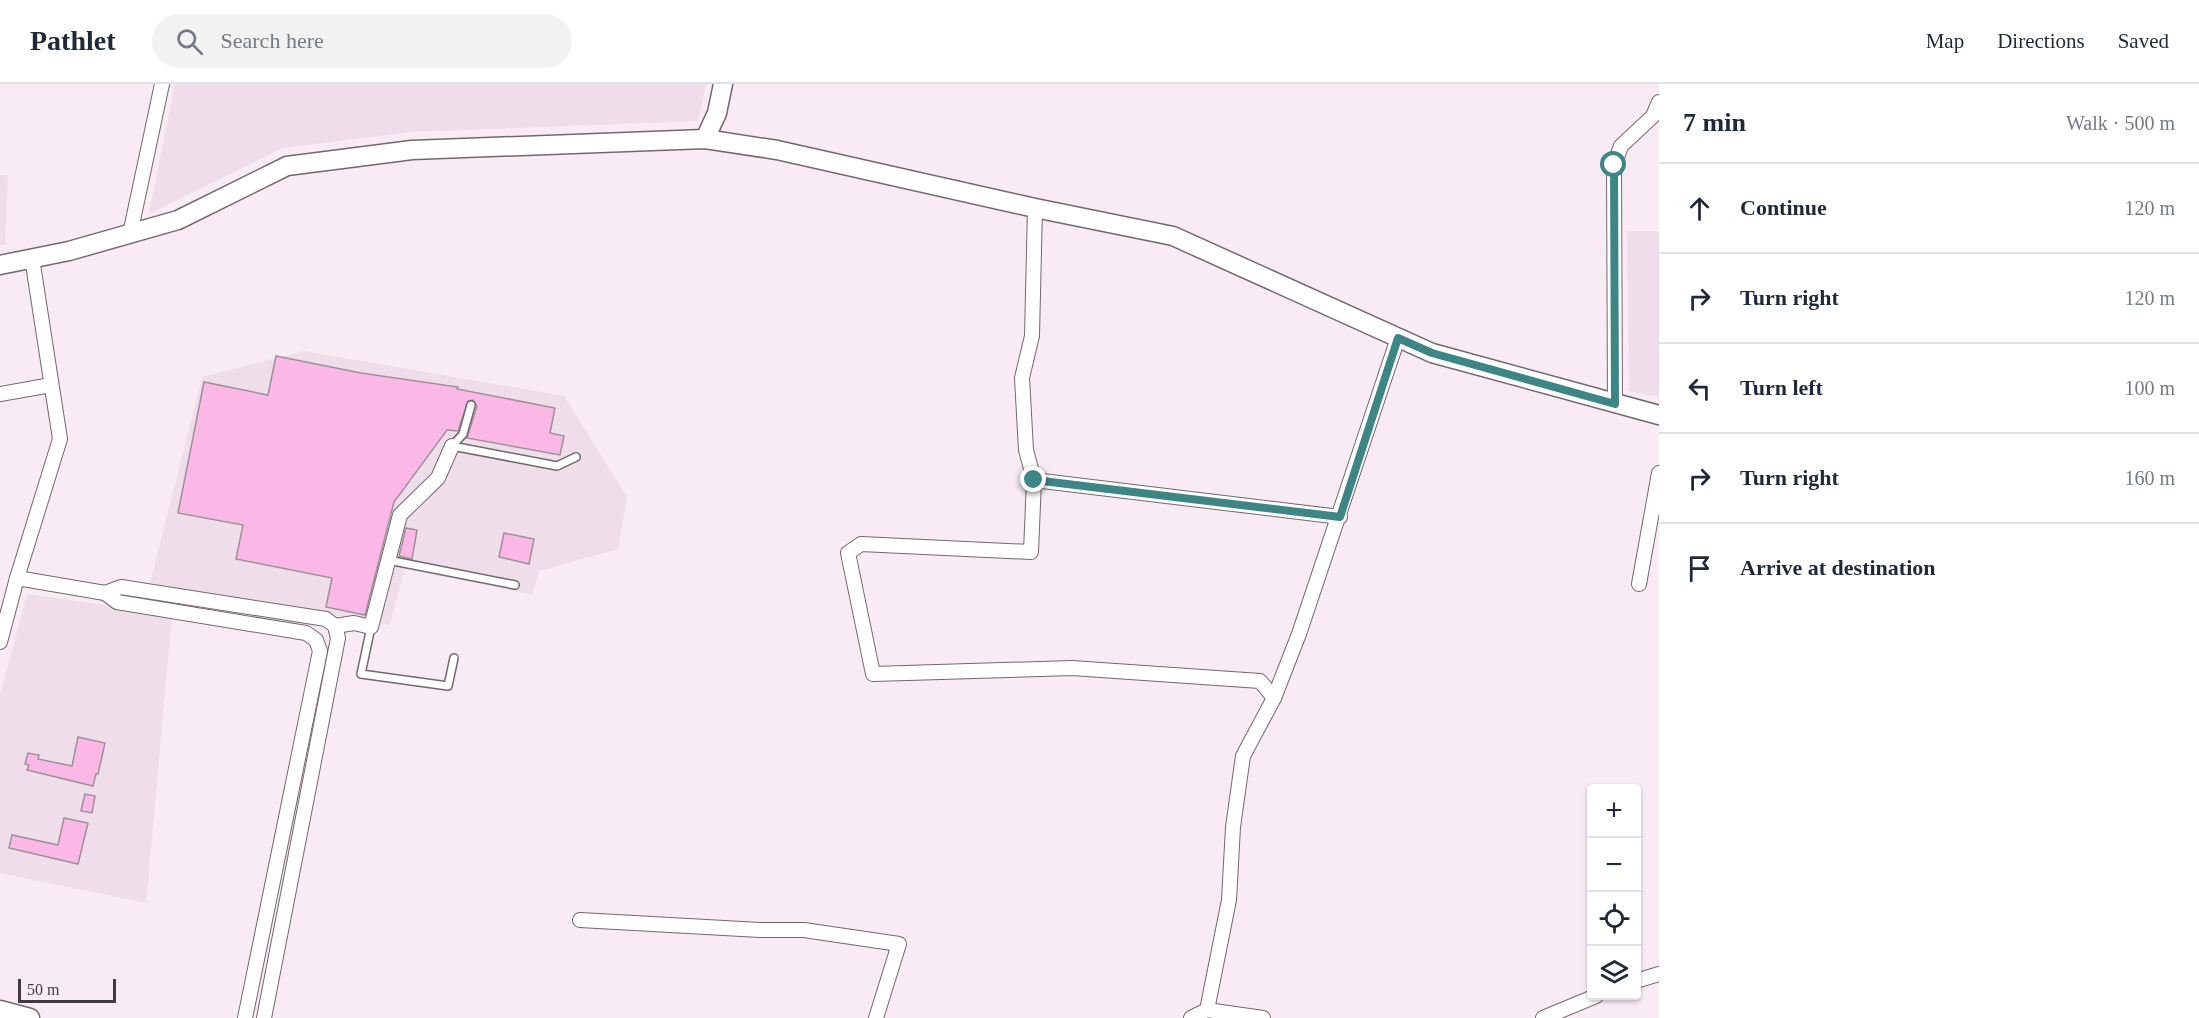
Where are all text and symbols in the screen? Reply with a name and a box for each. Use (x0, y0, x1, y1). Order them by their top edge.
search box (152, 14, 572, 68)
text: Pathlet (30, 25, 116, 56)
icon: search (173, 25, 206, 58)
text: Search here (221, 28, 324, 53)
text: Map (1926, 29, 1964, 53)
text: Directions (1997, 29, 2085, 53)
text: Saved (2118, 29, 2169, 53)
text: 7 min (1683, 108, 1746, 137)
text: Walk · 500 m (2066, 112, 2175, 134)
route start (1600, 151, 1626, 177)
icon: ahead (1683, 192, 1716, 225)
text: Continue (1740, 195, 1827, 220)
text: 120 m (2124, 197, 2175, 219)
icon: right (1683, 282, 1716, 315)
text: Turn right (1740, 285, 1839, 310)
text: 120 m (2124, 287, 2175, 309)
icon: left (1683, 372, 1716, 405)
text: Turn left (1740, 375, 1823, 400)
text: 100 m (2124, 377, 2175, 399)
icon: right (1683, 462, 1716, 495)
text: Turn right (1740, 465, 1839, 490)
route end (1020, 466, 1046, 492)
text: 160 m (2124, 467, 2175, 489)
icon: arrive (1683, 552, 1716, 585)
text: Arrive at destination (1740, 555, 1936, 580)
map controls (1587, 784, 1641, 1000)
button: + (1587, 784, 1641, 838)
button: − (1587, 838, 1641, 892)
button: locate (1587, 892, 1641, 946)
button: layers (1587, 946, 1641, 1000)
scale bar (18, 976, 116, 1004)
text: 50 m (27, 981, 59, 998)

